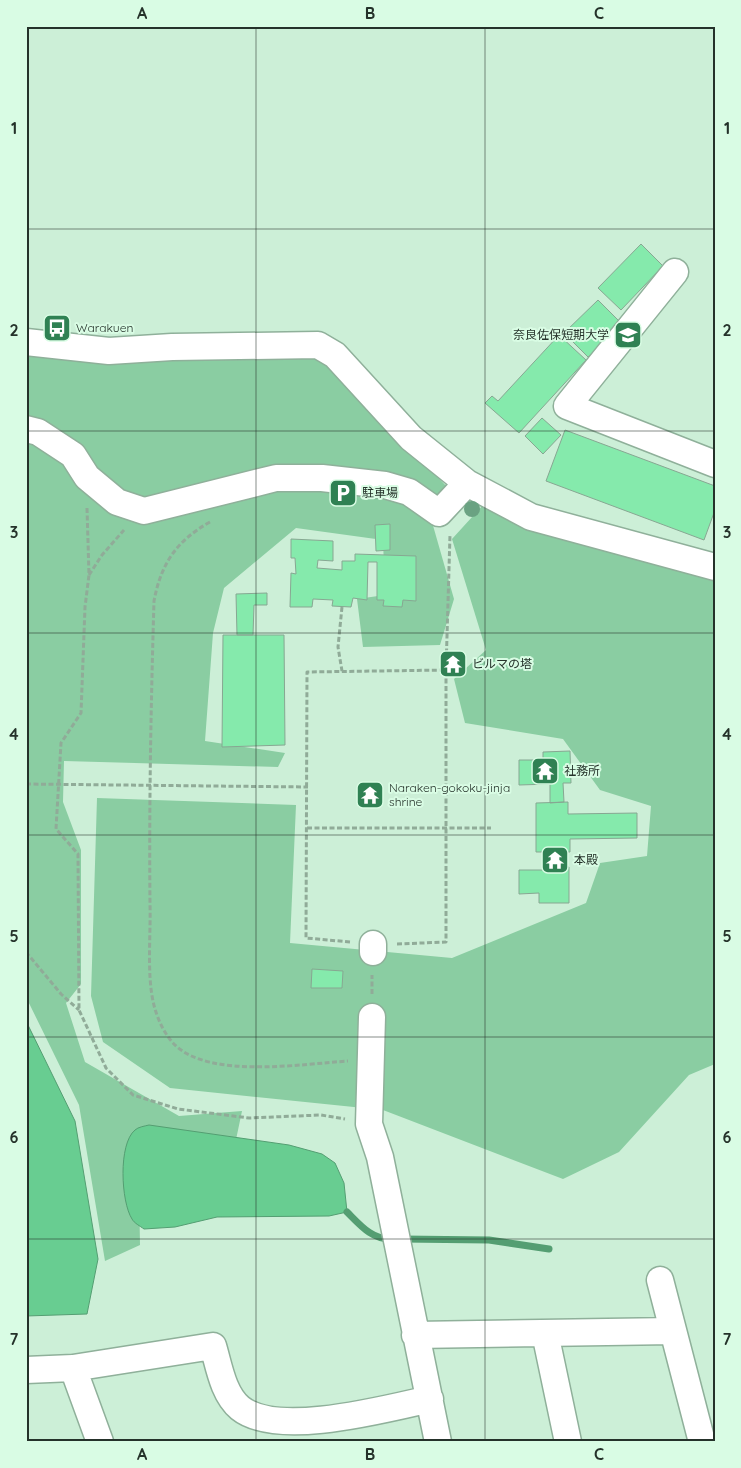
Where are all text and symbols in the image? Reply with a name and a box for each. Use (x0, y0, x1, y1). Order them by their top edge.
text: A (137, 3, 148, 23)
text: B (365, 3, 375, 23)
text: C (594, 3, 604, 23)
text: 1 (11, 118, 17, 138)
text: 1 (724, 118, 730, 138)
bus stop icon: Warakuen (42, 313, 72, 343)
text: 2 (9, 320, 19, 340)
place label: Warakuen (76, 320, 133, 335)
school or university icon: 奈良佐保短期大学 (613, 320, 643, 350)
text: 2 (722, 320, 732, 340)
place label: 奈良佐保短期大学 (513, 327, 609, 342)
parking icon: 駐車場 (328, 478, 358, 508)
place label: 駐車場 (362, 485, 398, 500)
text: 3 (10, 522, 18, 542)
text: 3 (723, 522, 731, 542)
temple icon: ビルマの塔 (438, 649, 468, 679)
place label: ビルマの塔 (472, 656, 532, 671)
text: 4 (9, 724, 19, 744)
text: 4 (722, 724, 732, 744)
temple icon: 社務所 (530, 756, 560, 786)
place label: 社務所 (564, 763, 600, 778)
temple icon: Naraken-gokoku-jinja shrine (355, 780, 385, 810)
place label: Naraken-gokoku-jinja shrine (389, 780, 510, 809)
temple icon: 本殿 (540, 845, 570, 875)
place label: 本殿 (574, 852, 598, 867)
text: 5 (9, 926, 19, 946)
text: 5 (722, 926, 732, 946)
text: 6 (10, 1127, 19, 1147)
text: 6 (723, 1127, 732, 1147)
text: 7 (10, 1329, 19, 1349)
text: 7 (723, 1329, 732, 1349)
text: A (137, 1444, 148, 1464)
text: B (365, 1444, 375, 1464)
text: C (594, 1444, 604, 1464)

